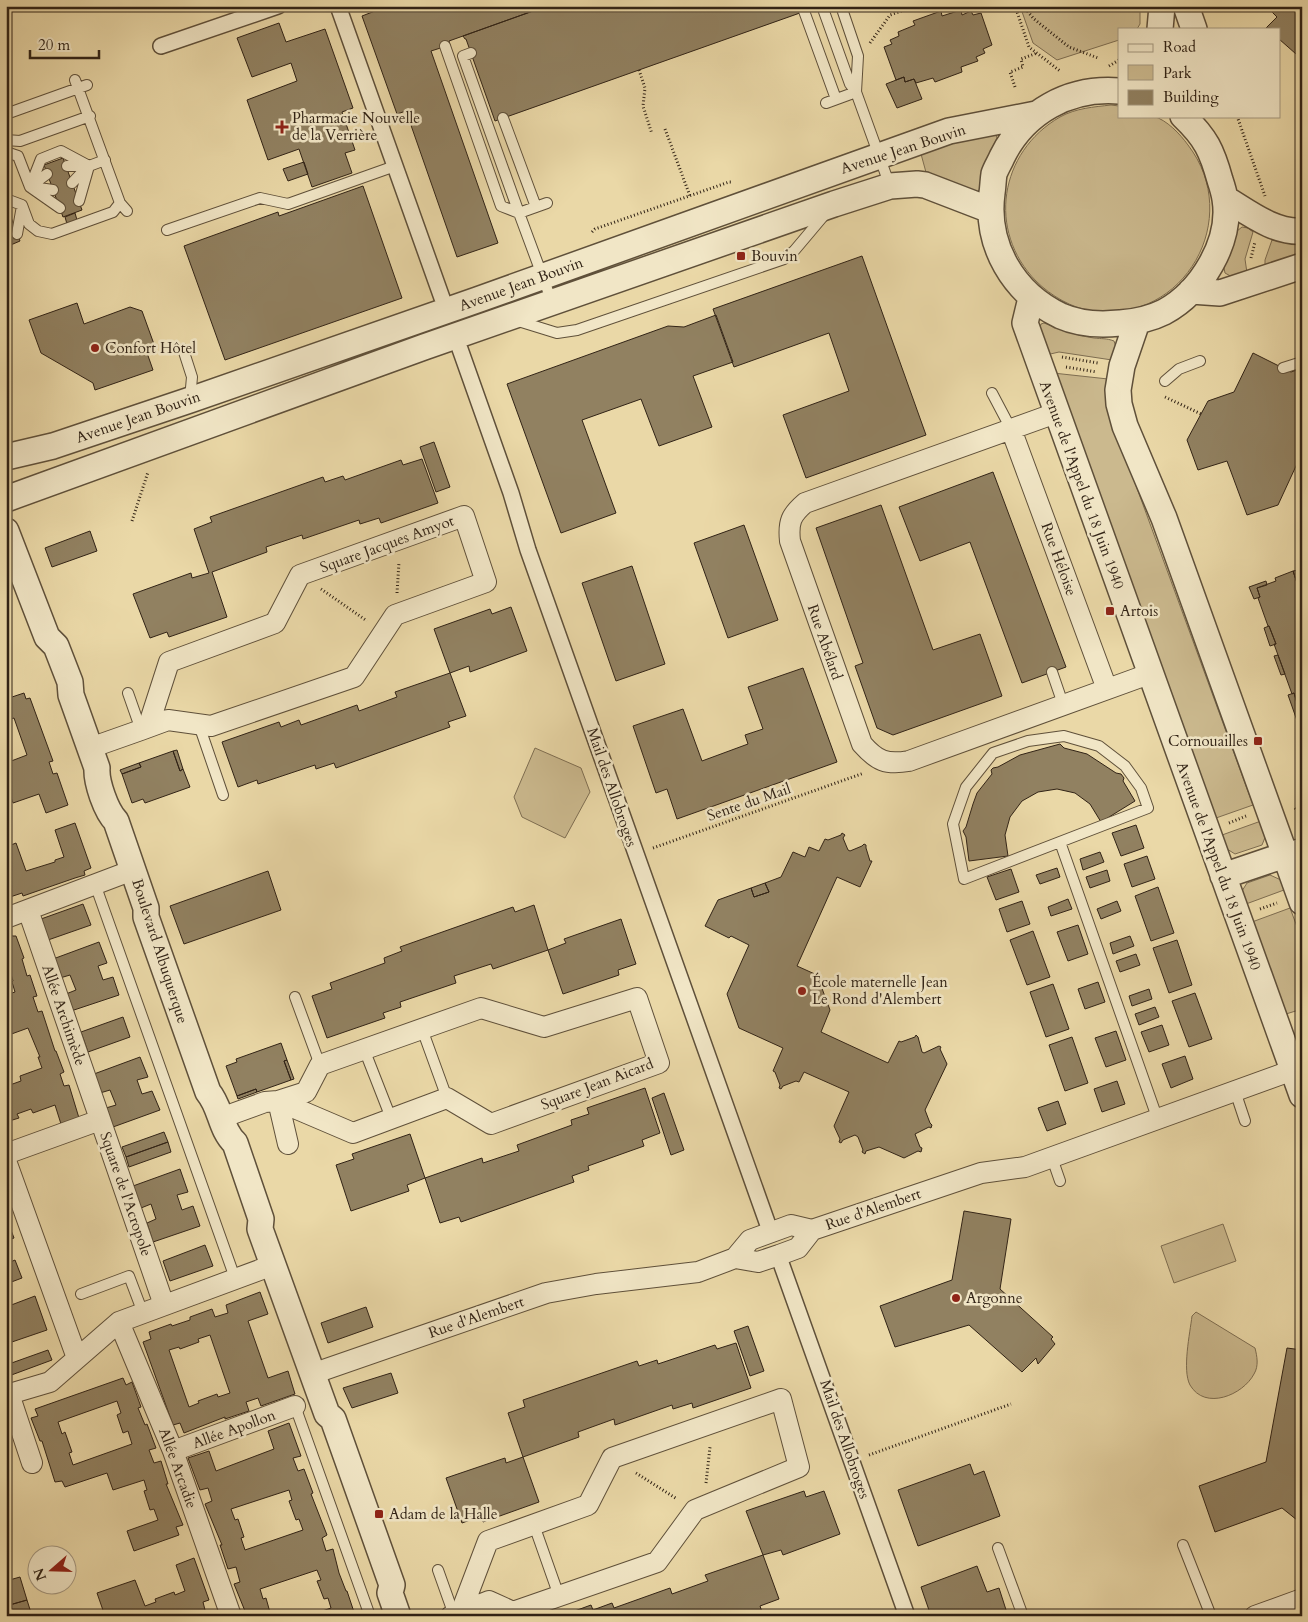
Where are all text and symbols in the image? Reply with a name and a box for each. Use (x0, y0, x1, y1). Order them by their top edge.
scale bar (30, 28, 99, 60)
legend (1118, 28, 1280, 118)
text: 20 m (38, 35, 70, 55)
text: Road (1163, 37, 1196, 57)
text: Park (1163, 63, 1192, 83)
text: Building (1163, 87, 1219, 107)
place label: Pharmacie Nouvelle de la Verrière (292, 108, 420, 145)
street label: Avenue Jean Bouvin (838, 119, 969, 179)
marker: Pharmacie Nouvelle de la Verrière (276, 121, 288, 133)
place label: Bouvin (751, 246, 798, 266)
marker: Bouvin (735, 250, 747, 262)
street label: Avenue Jean Bouvin (456, 252, 586, 316)
place label: Confort Hôtel (105, 338, 196, 358)
marker: Confort Hôtel (89, 342, 101, 354)
street label: Avenue de l'Appel du 18 Juin 1940 (1035, 378, 1129, 592)
street label: Avenue Jean Bouvin (73, 386, 203, 448)
street label: Square Jacques Amyot (317, 510, 457, 578)
street label: Rue Héloise (1036, 519, 1082, 599)
place label: Artois (1120, 601, 1158, 621)
street label: Rue Abélard (803, 602, 847, 683)
marker: Artois (1104, 605, 1116, 617)
street label: Mail des Allobroges (582, 725, 642, 849)
place label: Cornouailles (1168, 731, 1248, 751)
marker: Cornouailles (1252, 735, 1264, 747)
street label: Avenue de l'Appel du 18 Juin 1940 (1172, 759, 1266, 973)
street label: Sente du Mail (704, 778, 794, 826)
street label: Boulevard Albuquerque (127, 876, 193, 1026)
street label: Allée Archimède (37, 962, 91, 1068)
place label: École maternelle Jean Le Rond d'Alembert (812, 972, 948, 1009)
marker: École maternelle Jean Le Rond d'Alembert (796, 985, 808, 997)
street label: Square Jean Aicard (538, 1053, 656, 1115)
street label: Square de l'Acropole (95, 1129, 157, 1259)
street label: Rue d'Alembert (823, 1183, 924, 1235)
place label: Argonne (966, 1288, 1023, 1308)
street label: Rue d'Alembert (426, 1291, 527, 1343)
marker: Argonne (950, 1292, 962, 1304)
street label: Mail des Allobroges (815, 1377, 875, 1501)
street label: Allée Apollon (190, 1405, 279, 1453)
street label: Allée Arcadie (154, 1425, 202, 1511)
place label: Adam de la Halle (389, 1504, 498, 1524)
marker: Adam de la Halle (373, 1508, 385, 1520)
north arrow (28, 1544, 78, 1594)
text: N (29, 1565, 51, 1583)

